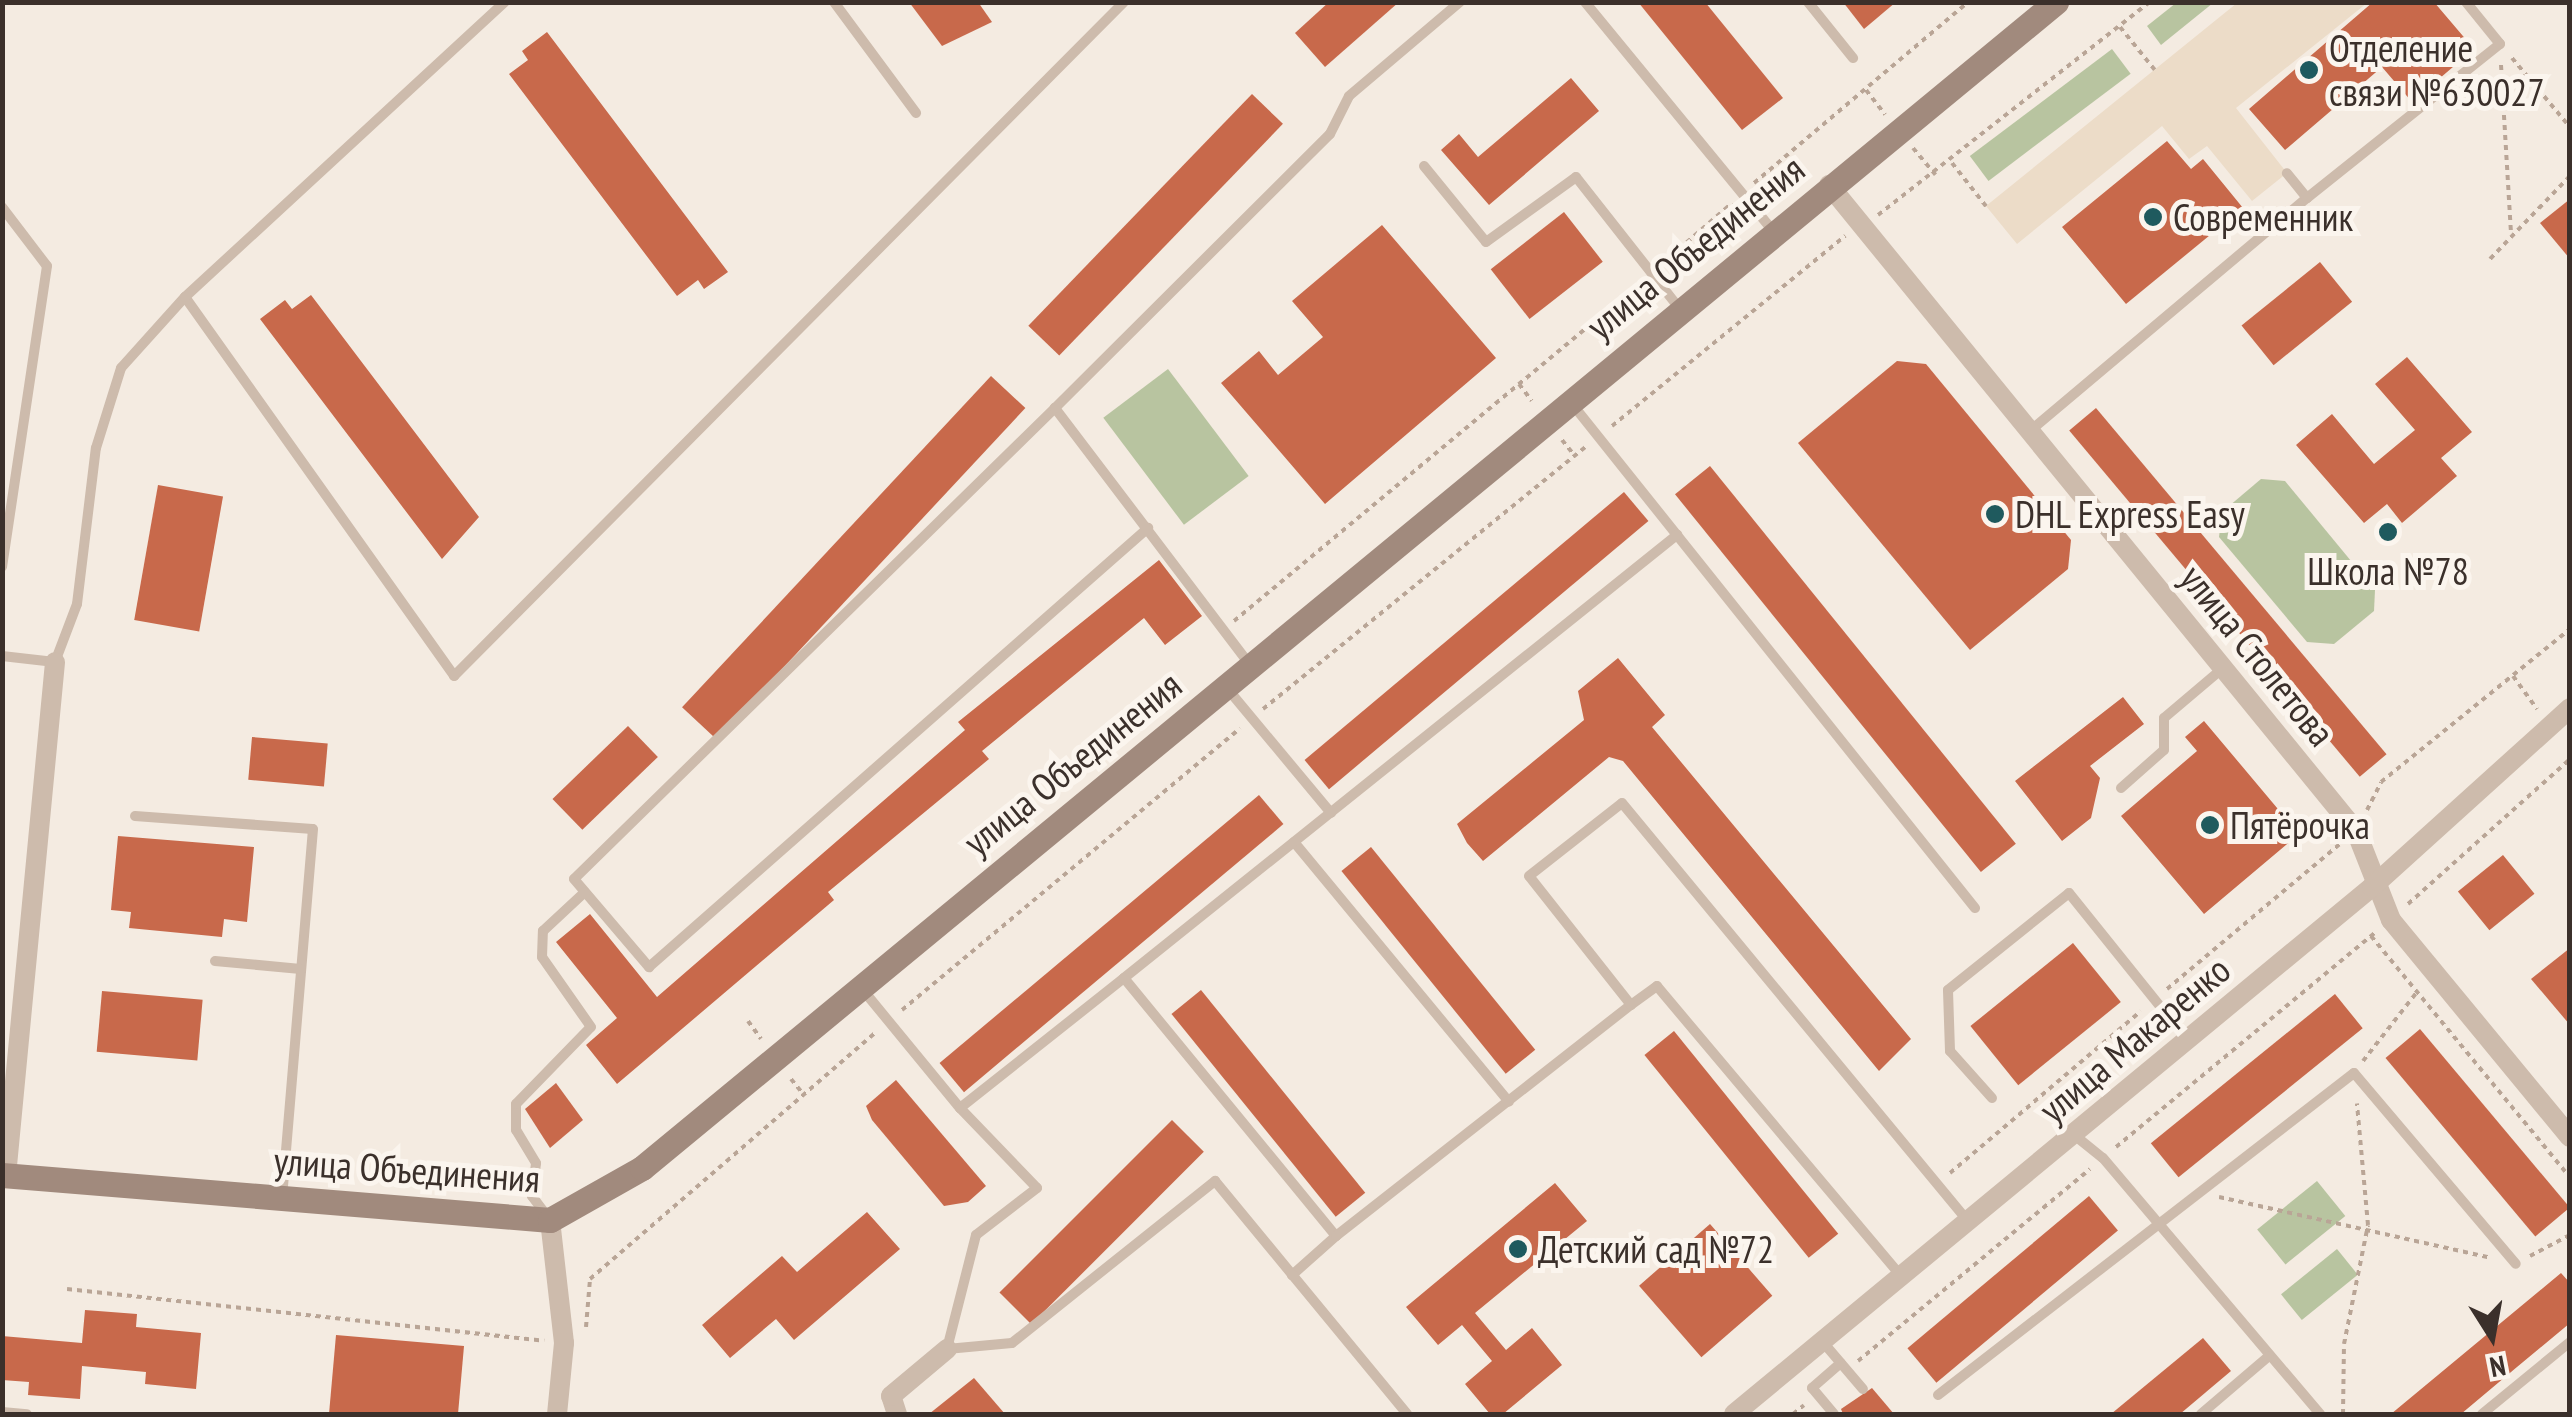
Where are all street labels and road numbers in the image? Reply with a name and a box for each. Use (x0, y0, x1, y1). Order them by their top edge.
street label: улица Объединения (1577, 145, 1813, 349)
street label: улица Столетова (2171, 555, 2345, 755)
street label: улица Объединения (954, 661, 1190, 865)
street label: улица Макаренко (2029, 946, 2239, 1132)
street label: улица Объединения (272, 1137, 542, 1201)

